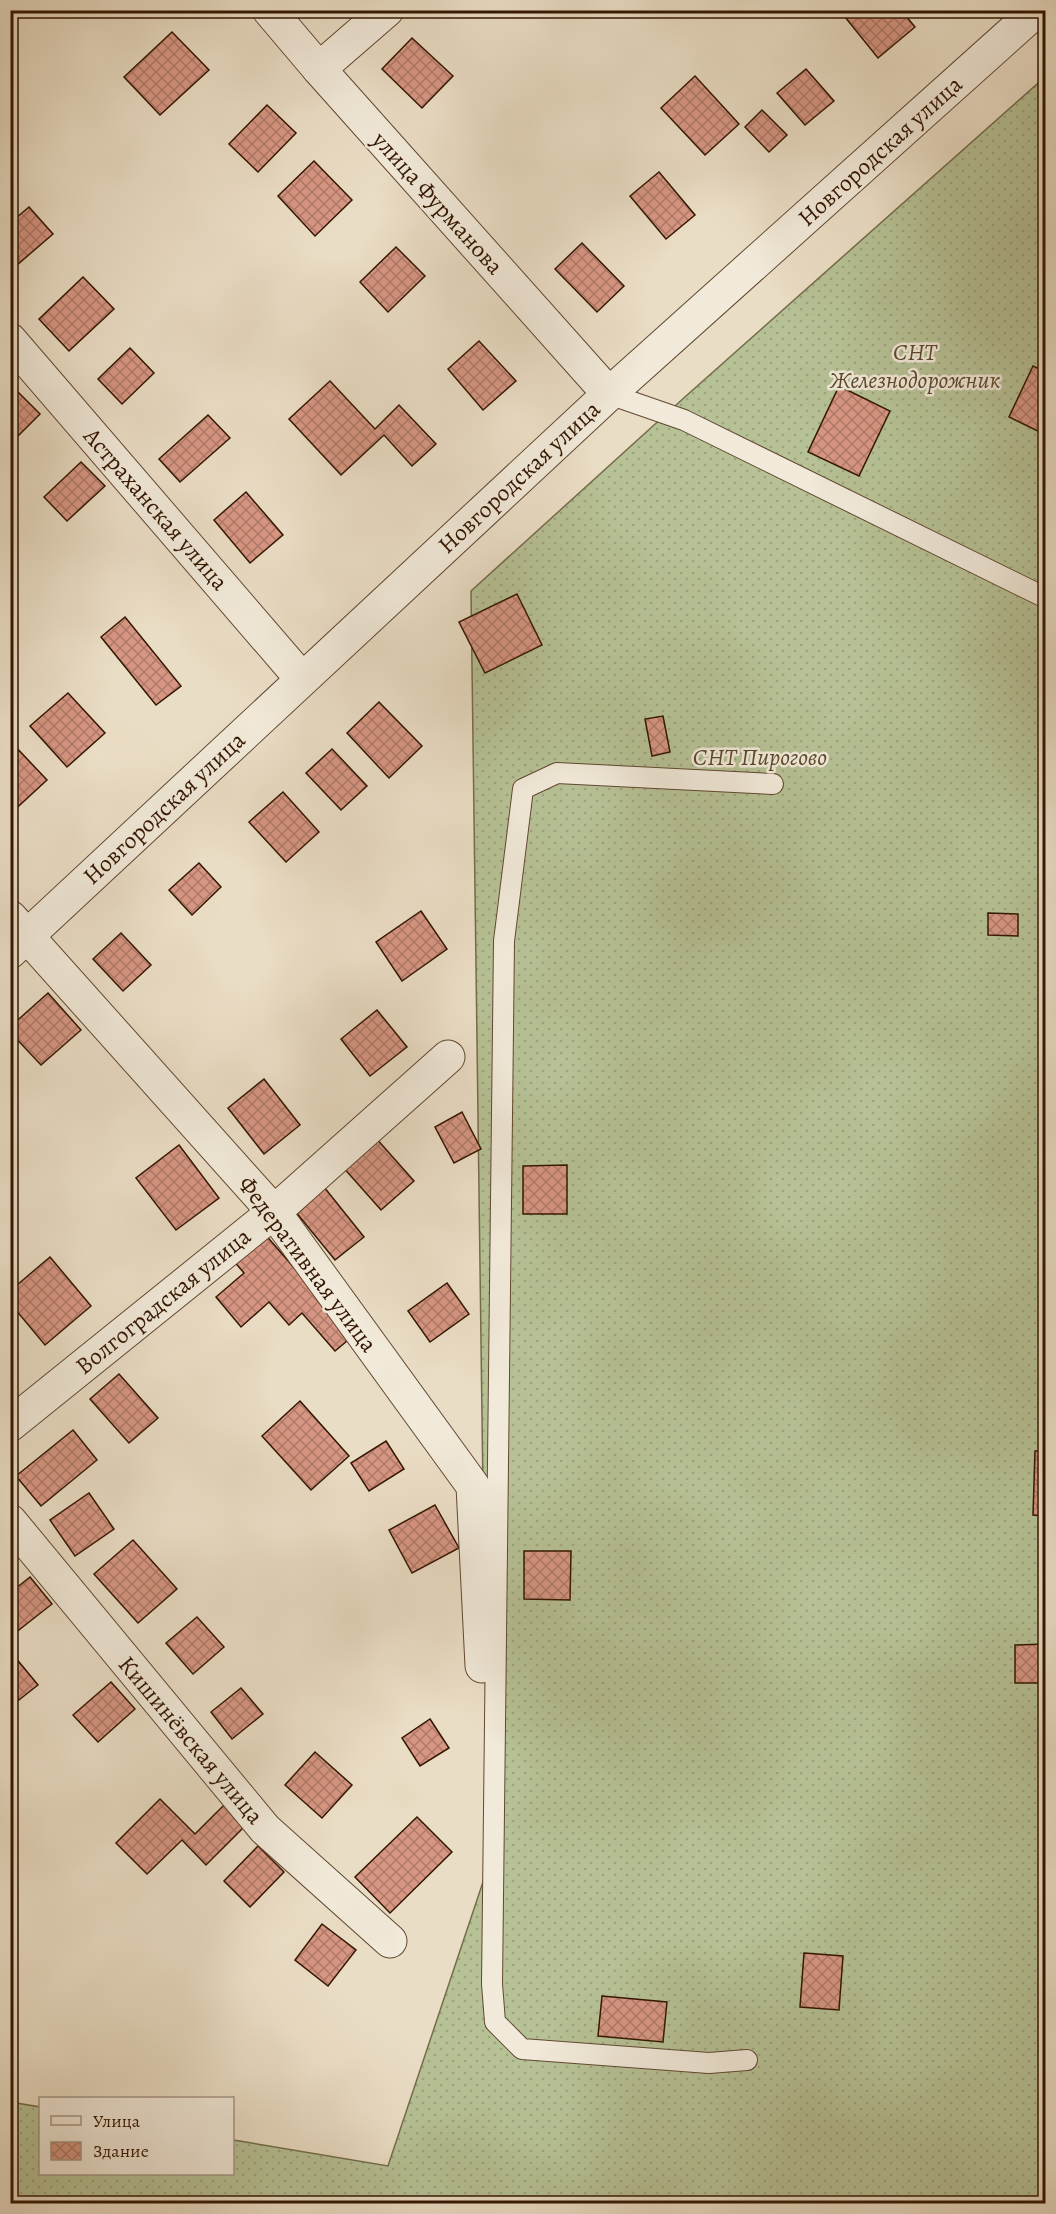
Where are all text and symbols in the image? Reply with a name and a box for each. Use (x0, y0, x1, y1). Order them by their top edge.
street label: Новгородская улица (791, 69, 969, 233)
street label: улица Фурманова (365, 124, 511, 281)
park label: СНТ Железнодорожник (829, 336, 1000, 396)
street label: Новгородская улица (431, 393, 607, 561)
street label: Астраханская улица (76, 420, 236, 597)
street label: Новгородская улица (76, 724, 252, 892)
park label: СНТ Пирогово (693, 741, 827, 773)
street label: Федеративная улица (231, 1169, 385, 1359)
street label: Волгоградская улица (69, 1220, 257, 1382)
street label: Кишинёвская улица (111, 1649, 271, 1831)
legend (39, 2097, 234, 2175)
text: Улица (93, 2109, 141, 2133)
text: Здание (93, 2139, 149, 2163)

